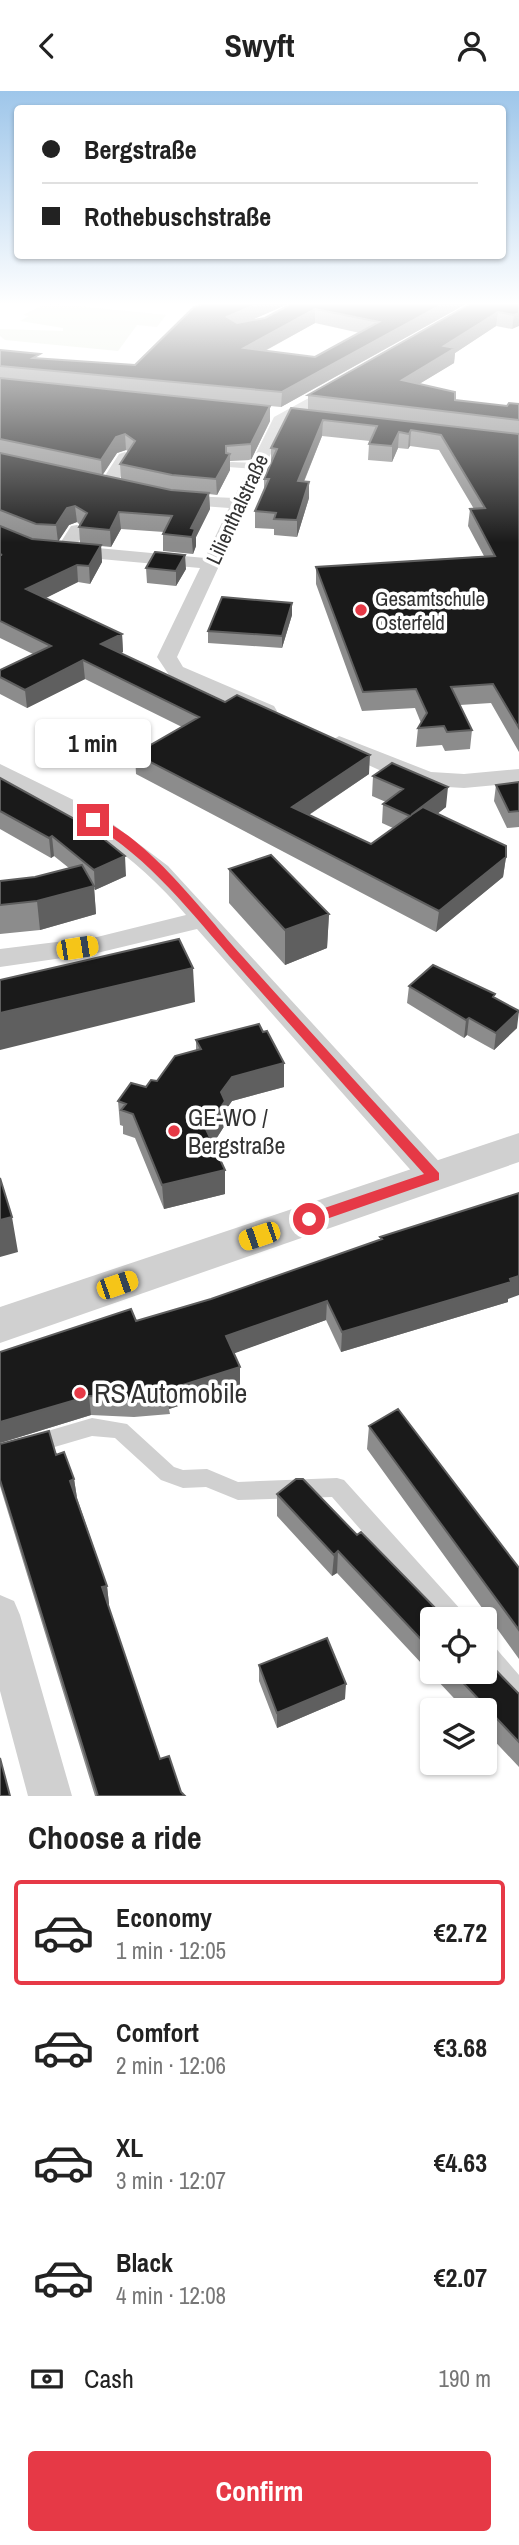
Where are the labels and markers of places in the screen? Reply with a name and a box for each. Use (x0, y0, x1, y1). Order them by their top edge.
place label: Gesamtschule Osterfeld (375, 584, 485, 637)
marker: Gesamtschule Osterfeld (353, 602, 369, 618)
place label: GE-WO / Bergstraße (188, 1101, 285, 1161)
marker: GE-WO / Bergstraße (166, 1123, 182, 1139)
place label: RS Automobile (94, 1374, 247, 1412)
marker: RS Automobile (72, 1385, 88, 1401)

